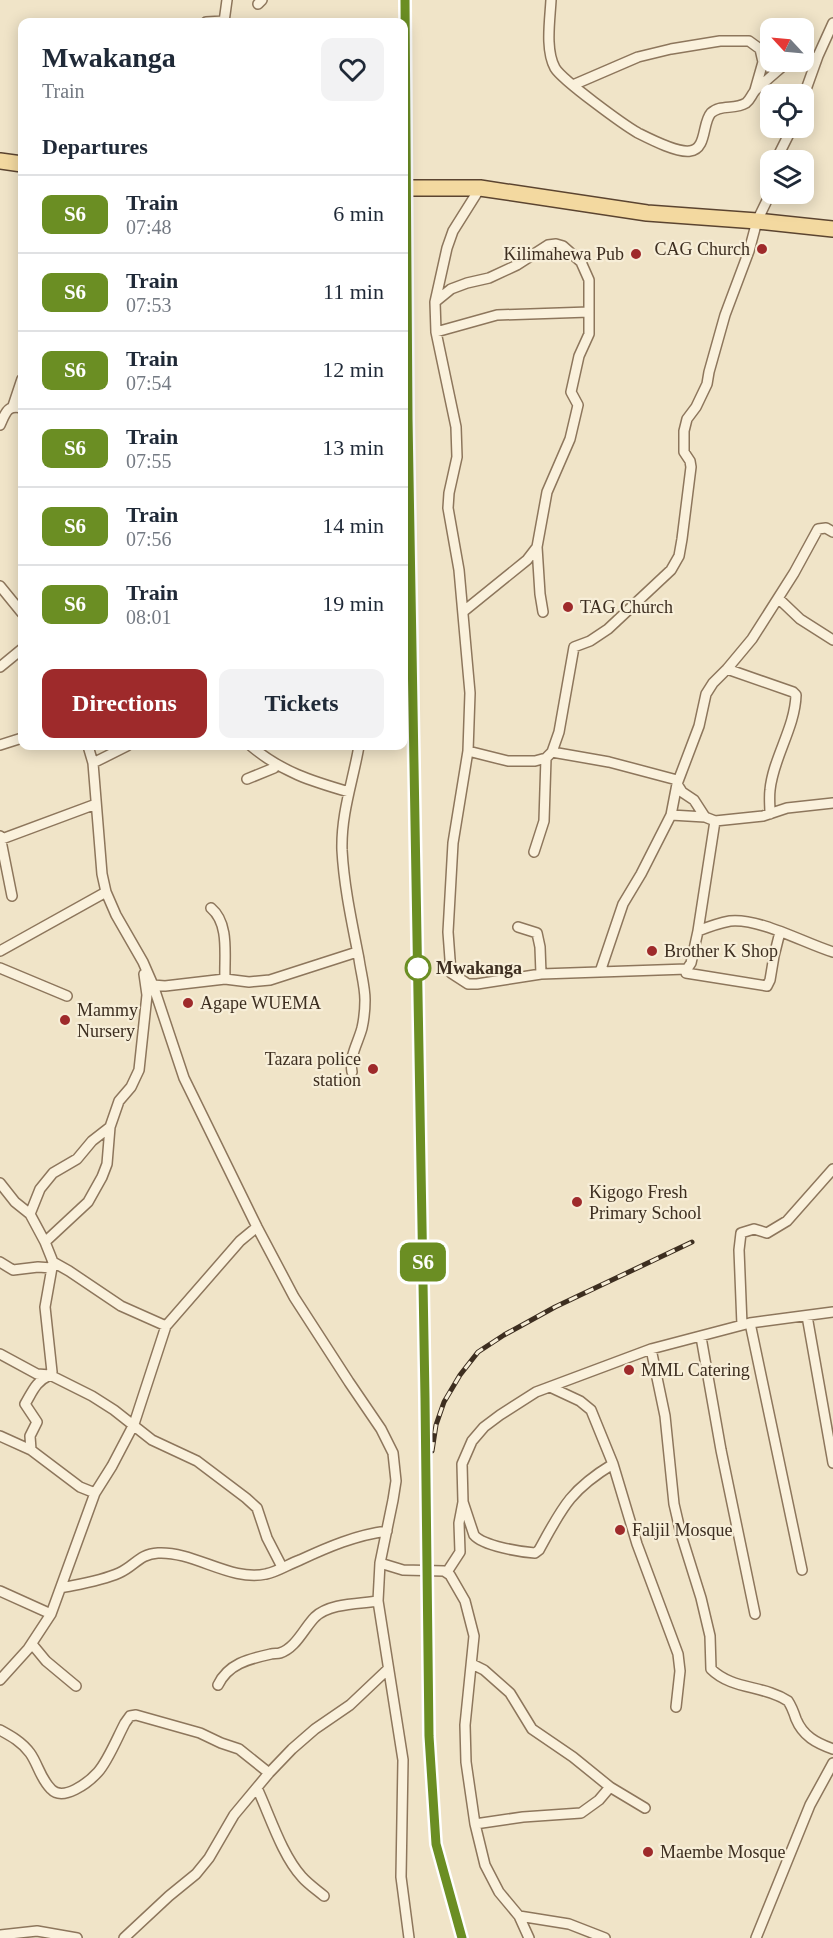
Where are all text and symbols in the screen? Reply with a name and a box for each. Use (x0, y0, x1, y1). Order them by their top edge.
north arrow (760, 18, 814, 72)
map controls (760, 18, 814, 204)
button: heart (321, 38, 384, 101)
text: Mwakanga (42, 42, 176, 73)
text: Train (42, 80, 85, 102)
button: locate (760, 84, 814, 138)
text: Departures (42, 134, 148, 159)
button: layers (760, 150, 814, 204)
text: Train (126, 190, 178, 215)
text: 6 min (333, 201, 384, 226)
text: S6 (64, 202, 86, 226)
text: 07:48 (126, 216, 172, 238)
place label: CAG Church (655, 239, 750, 259)
marker: CAG Church (755, 242, 769, 256)
place label: Kilimahewa Pub (504, 244, 624, 264)
marker: Kilimahewa Pub (629, 247, 643, 261)
text: Train (126, 268, 178, 293)
text: 11 min (323, 279, 384, 304)
text: S6 (64, 280, 86, 304)
text: 07:53 (126, 294, 172, 316)
text: Train (126, 346, 178, 371)
text: 12 min (322, 357, 384, 382)
text: S6 (64, 358, 86, 382)
text: 07:54 (126, 372, 172, 394)
text: Train (126, 424, 178, 449)
text: 13 min (322, 435, 384, 460)
text: S6 (64, 436, 86, 460)
text: 07:55 (126, 450, 172, 472)
text: Train (126, 502, 178, 527)
text: 14 min (322, 513, 384, 538)
text: S6 (64, 514, 86, 538)
text: 07:56 (126, 528, 172, 550)
text: Train (126, 580, 178, 605)
text: 19 min (322, 591, 384, 616)
text: S6 (64, 592, 86, 616)
place label: TAG Church (580, 597, 673, 617)
marker: TAG Church (561, 600, 575, 614)
text: 08:01 (126, 606, 172, 628)
button: Directions (42, 669, 207, 738)
button: Tickets (219, 669, 384, 738)
place label: Brother K Shop (664, 941, 778, 961)
marker: Brother K Shop (645, 944, 659, 958)
marker: Mwakanga (405, 955, 431, 981)
place label: Mwakanga (436, 958, 522, 978)
place label: Agape WUEMA (200, 993, 321, 1013)
marker: Agape WUEMA (181, 996, 195, 1010)
place label: Mammy Nursery (77, 1000, 138, 1041)
marker: Mammy Nursery (58, 1013, 72, 1027)
place label: Tazara police station (265, 1049, 361, 1090)
marker: Tazara police station (366, 1062, 380, 1076)
place label: Kigogo Fresh Primary School (589, 1182, 702, 1223)
marker: Kigogo Fresh Primary School (570, 1195, 584, 1209)
line badge: S6 (396, 1242, 450, 1282)
text: S6 (412, 1250, 434, 1274)
place label: MML Catering (641, 1360, 750, 1380)
marker: MML Catering (622, 1363, 636, 1377)
place label: Faljil Mosque (632, 1520, 733, 1540)
marker: Faljil Mosque (613, 1523, 627, 1537)
place label: Maembe Mosque (660, 1842, 785, 1862)
marker: Maembe Mosque (641, 1845, 655, 1859)

